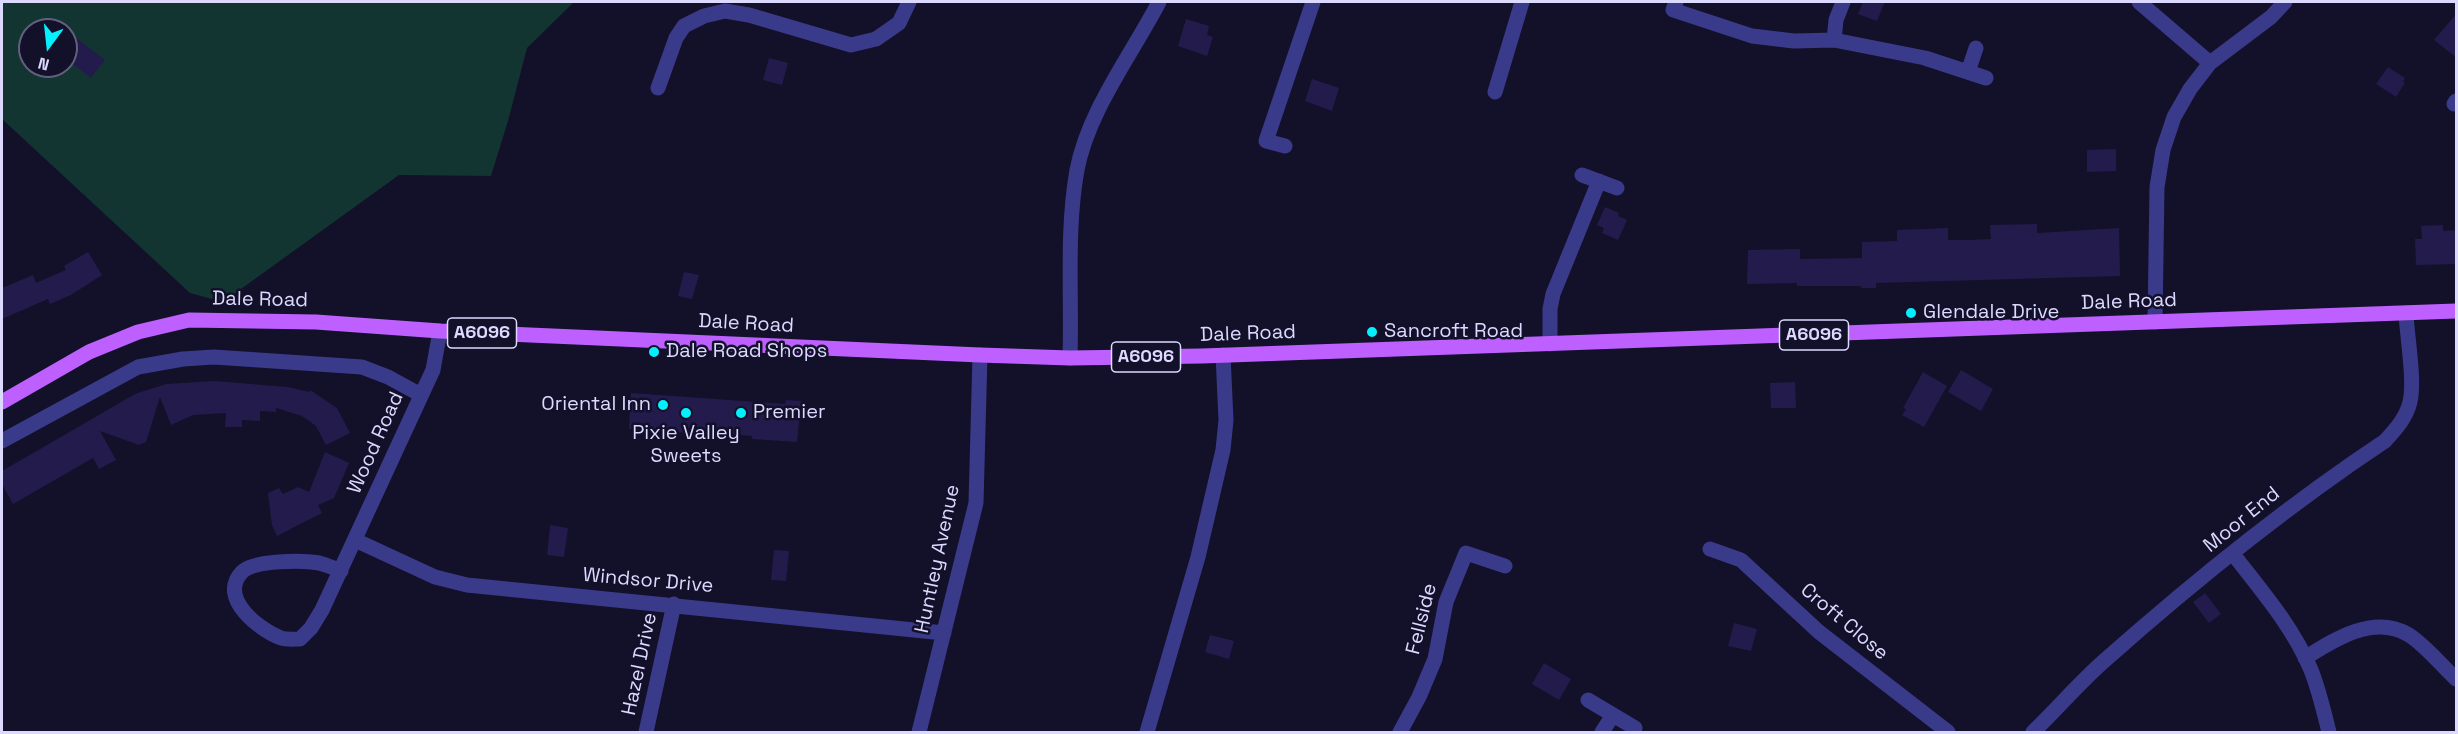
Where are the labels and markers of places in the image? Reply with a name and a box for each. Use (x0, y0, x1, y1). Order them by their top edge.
place label: Glendale Drive (1923, 301, 2059, 325)
marker: Glendale Drive (1904, 306, 1918, 320)
place label: Sancroft Road (1384, 320, 1523, 344)
marker: Sancroft Road (1365, 325, 1379, 339)
place label: Dale Road Shops (666, 340, 827, 364)
marker: Dale Road Shops (647, 345, 661, 359)
place label: Oriental Inn (541, 393, 651, 417)
marker: Oriental Inn (656, 398, 670, 412)
place label: Premier (753, 401, 826, 425)
marker: Pixie Valley Sweets (679, 406, 693, 420)
marker: Premier (734, 406, 748, 420)
place label: Pixie Valley Sweets (632, 422, 740, 469)

